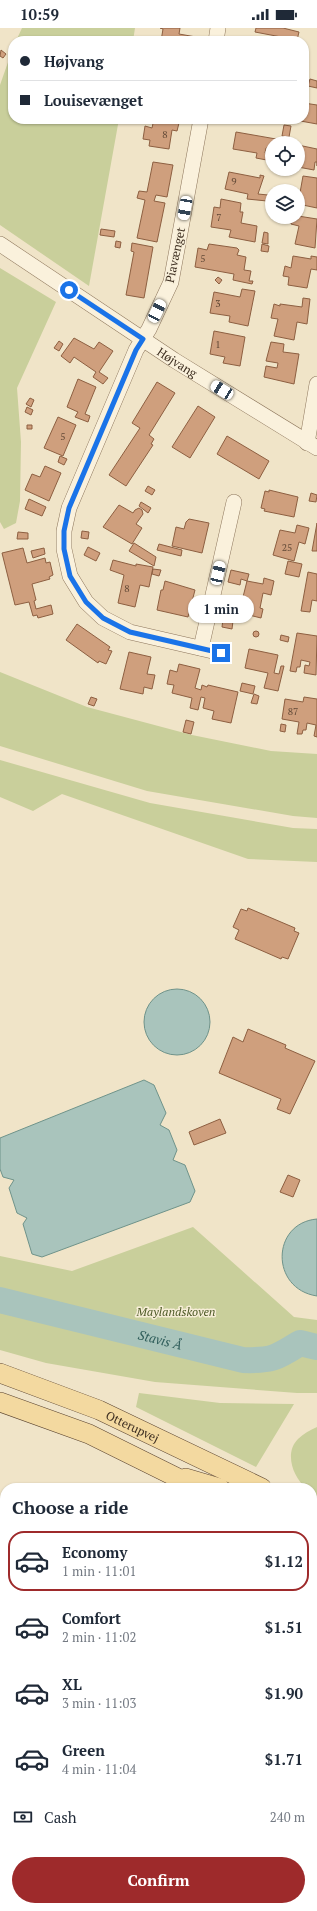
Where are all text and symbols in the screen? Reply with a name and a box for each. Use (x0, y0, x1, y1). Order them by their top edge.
text: 10:59 (20, 4, 59, 24)
text: Højvang (44, 51, 104, 71)
text: Louisevænget (44, 90, 143, 110)
house number: 8 (162, 128, 168, 141)
map controls (265, 136, 305, 224)
button: locate (265, 136, 305, 176)
house number: 9 (231, 175, 237, 188)
button: layers (265, 184, 305, 224)
car (177, 195, 193, 221)
house number: 7 (216, 211, 222, 224)
street label: Piavænget (162, 225, 188, 284)
house number: 5 (200, 252, 206, 265)
route start (60, 281, 78, 299)
house number: 3 (215, 297, 221, 310)
car (146, 298, 168, 324)
house number: 1 (215, 338, 221, 351)
street label: Højvang (155, 344, 201, 380)
car (209, 379, 235, 401)
house number: 5 (60, 430, 66, 443)
house number: 25 (282, 541, 292, 554)
car (209, 560, 227, 586)
house number: 8 (124, 582, 130, 595)
callout: 1 min (188, 595, 254, 623)
text: 1 min (203, 600, 239, 618)
route end (212, 644, 230, 662)
house number: 87 (288, 705, 298, 718)
park label: Maylandskoven (135, 1304, 216, 1319)
water label: Stavis Å (136, 1325, 184, 1354)
street label: Otterupvej (104, 1407, 162, 1445)
text: Choose a ride (12, 1495, 128, 1519)
text: Economy (62, 1542, 127, 1562)
icon: car (14, 1543, 50, 1579)
text: $1.12 (265, 1551, 303, 1571)
text: 1 min · 11:01 (62, 1562, 136, 1580)
text: Comfort (62, 1608, 121, 1628)
icon: car (14, 1609, 50, 1645)
text: $1.51 (265, 1617, 303, 1637)
text: 2 min · 11:02 (62, 1628, 136, 1646)
text: XL (62, 1674, 82, 1694)
icon: car (14, 1675, 50, 1711)
text: $1.90 (265, 1683, 303, 1703)
text: 3 min · 11:03 (62, 1694, 136, 1712)
text: Green (62, 1740, 105, 1760)
icon: car (14, 1741, 50, 1777)
text: $1.71 (265, 1749, 303, 1769)
text: 4 min · 11:04 (62, 1760, 136, 1778)
icon: cash (12, 1806, 34, 1828)
text: Cash (44, 1807, 77, 1827)
text: 240 m (270, 1808, 305, 1826)
button: Confirm (12, 1857, 305, 1903)

